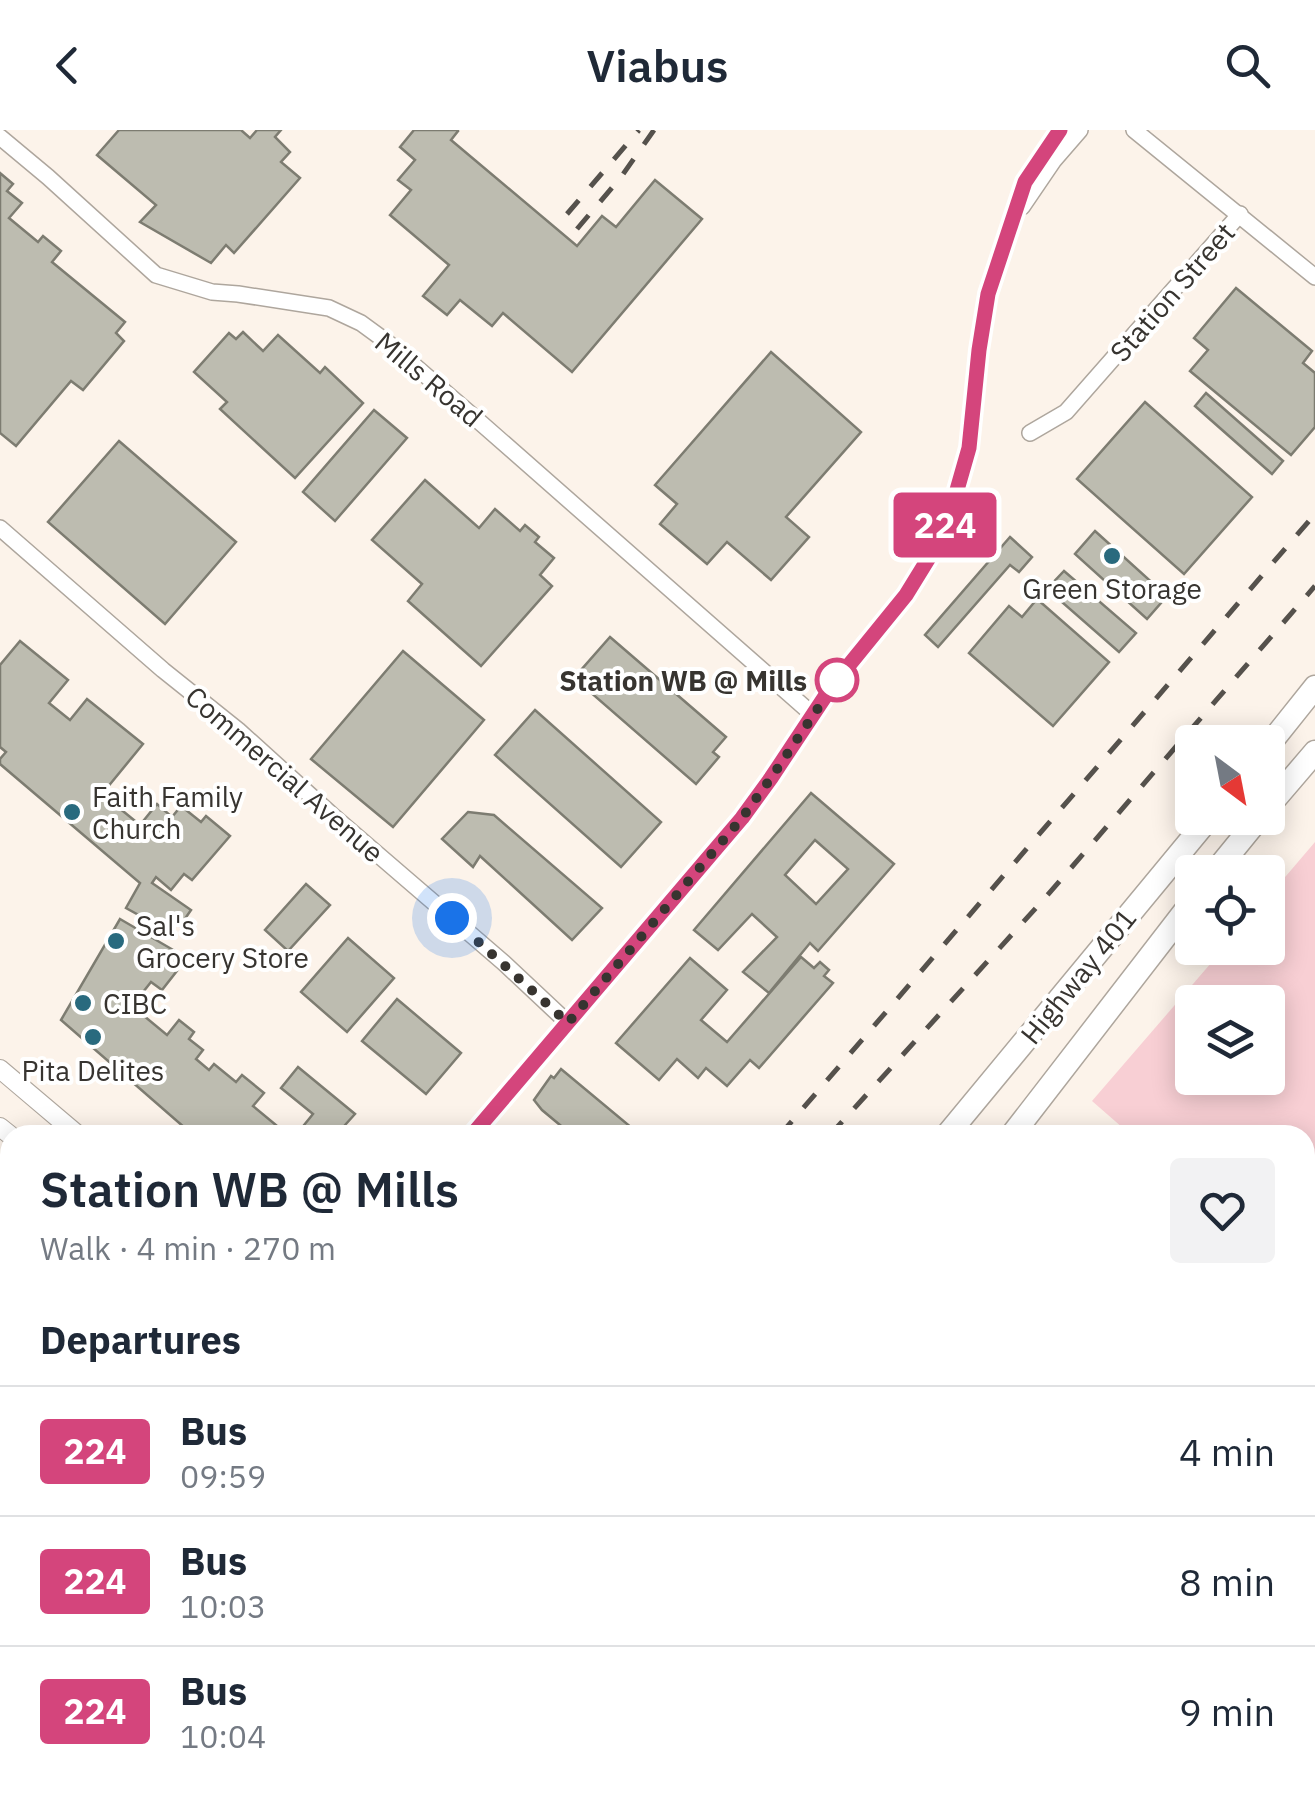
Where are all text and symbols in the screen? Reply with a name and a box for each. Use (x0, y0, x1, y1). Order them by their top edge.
text: Viabus (586, 36, 729, 94)
icon: back (40, 38, 95, 93)
icon: search (1220, 38, 1275, 93)
street label: Station Street (1101, 215, 1243, 369)
street label: Mills Road (368, 323, 490, 435)
line badge: 224 (888, 492, 1002, 558)
text: 224 (913, 502, 977, 548)
marker: Green Storage (1101, 545, 1123, 567)
place label: Green Storage (1022, 570, 1202, 607)
marker: Station WB @ Mills (816, 659, 858, 701)
place label: Station WB @ Mills (559, 662, 807, 699)
street label: Commercial Avenue (178, 678, 392, 870)
north arrow (1175, 725, 1285, 835)
map controls (1175, 725, 1285, 1095)
place label: Faith Family Church (92, 778, 243, 847)
marker: Faith Family Church (61, 801, 83, 823)
button: locate (1175, 855, 1285, 965)
your location (427, 893, 477, 943)
street label: Highway 401 (1012, 900, 1144, 1052)
place label: Sal's Grocery Store (136, 907, 309, 976)
marker: Sal's Grocery Store (105, 930, 127, 952)
place label: CIBC (103, 985, 167, 1022)
button: layers (1175, 985, 1285, 1095)
marker: CIBC (72, 992, 94, 1014)
marker: Pita Delites (82, 1026, 104, 1048)
place label: Pita Delites (22, 1052, 164, 1089)
text: Station WB @ Mills (40, 1158, 459, 1220)
button: heart (1170, 1158, 1275, 1263)
text: Walk · 4 min · 270 m (40, 1227, 336, 1269)
text: Departures (40, 1315, 241, 1364)
text: Bus (180, 1406, 247, 1455)
text: 4 min (1179, 1427, 1275, 1476)
text: 224 (63, 1428, 127, 1474)
text: 09:59 (180, 1455, 266, 1497)
text: Bus (180, 1536, 247, 1585)
text: 8 min (1179, 1557, 1275, 1606)
text: 224 (63, 1558, 127, 1604)
text: 10:03 (180, 1585, 266, 1627)
text: Bus (180, 1666, 247, 1715)
text: 9 min (1179, 1687, 1275, 1736)
text: 224 (63, 1688, 127, 1734)
text: 10:04 (180, 1715, 266, 1757)

